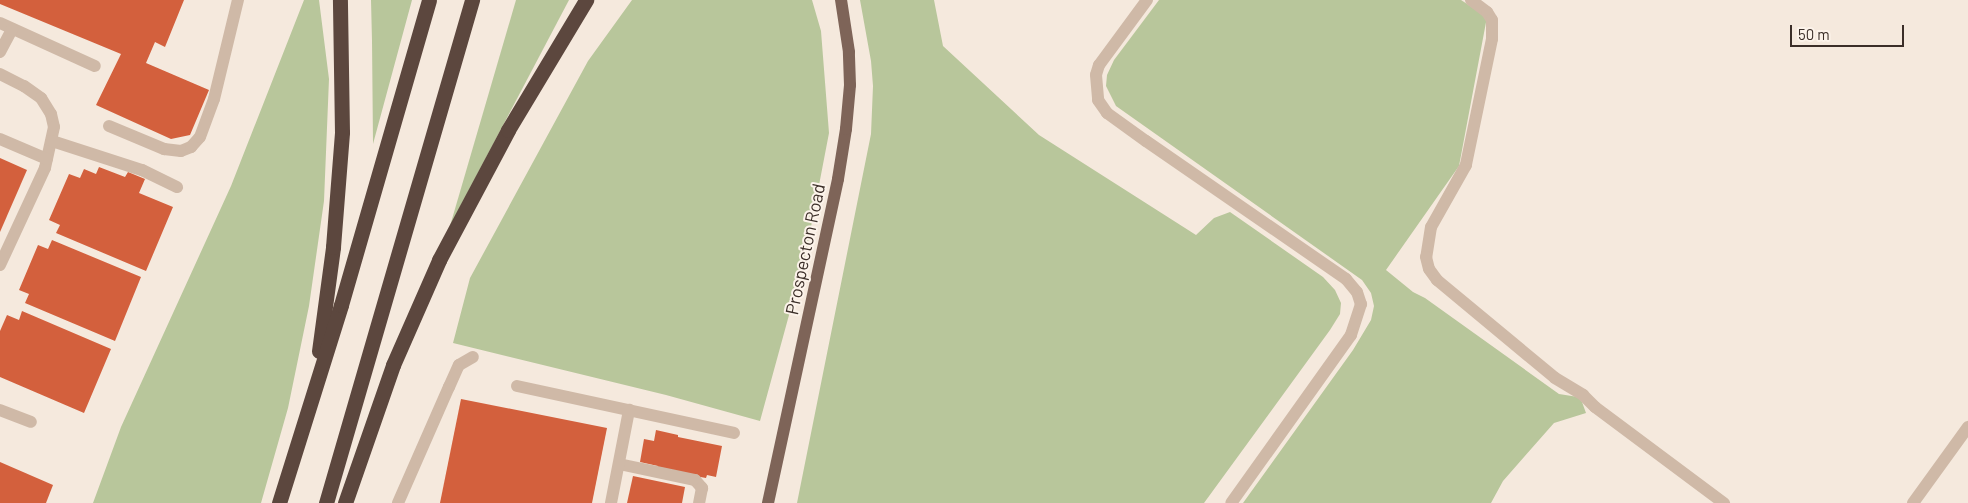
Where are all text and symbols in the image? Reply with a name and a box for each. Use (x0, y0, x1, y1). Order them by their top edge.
scale bar (1793, 15, 1907, 47)
text: 50 m (1798, 25, 1830, 43)
street label: Prospecton Road (781, 181, 829, 317)

